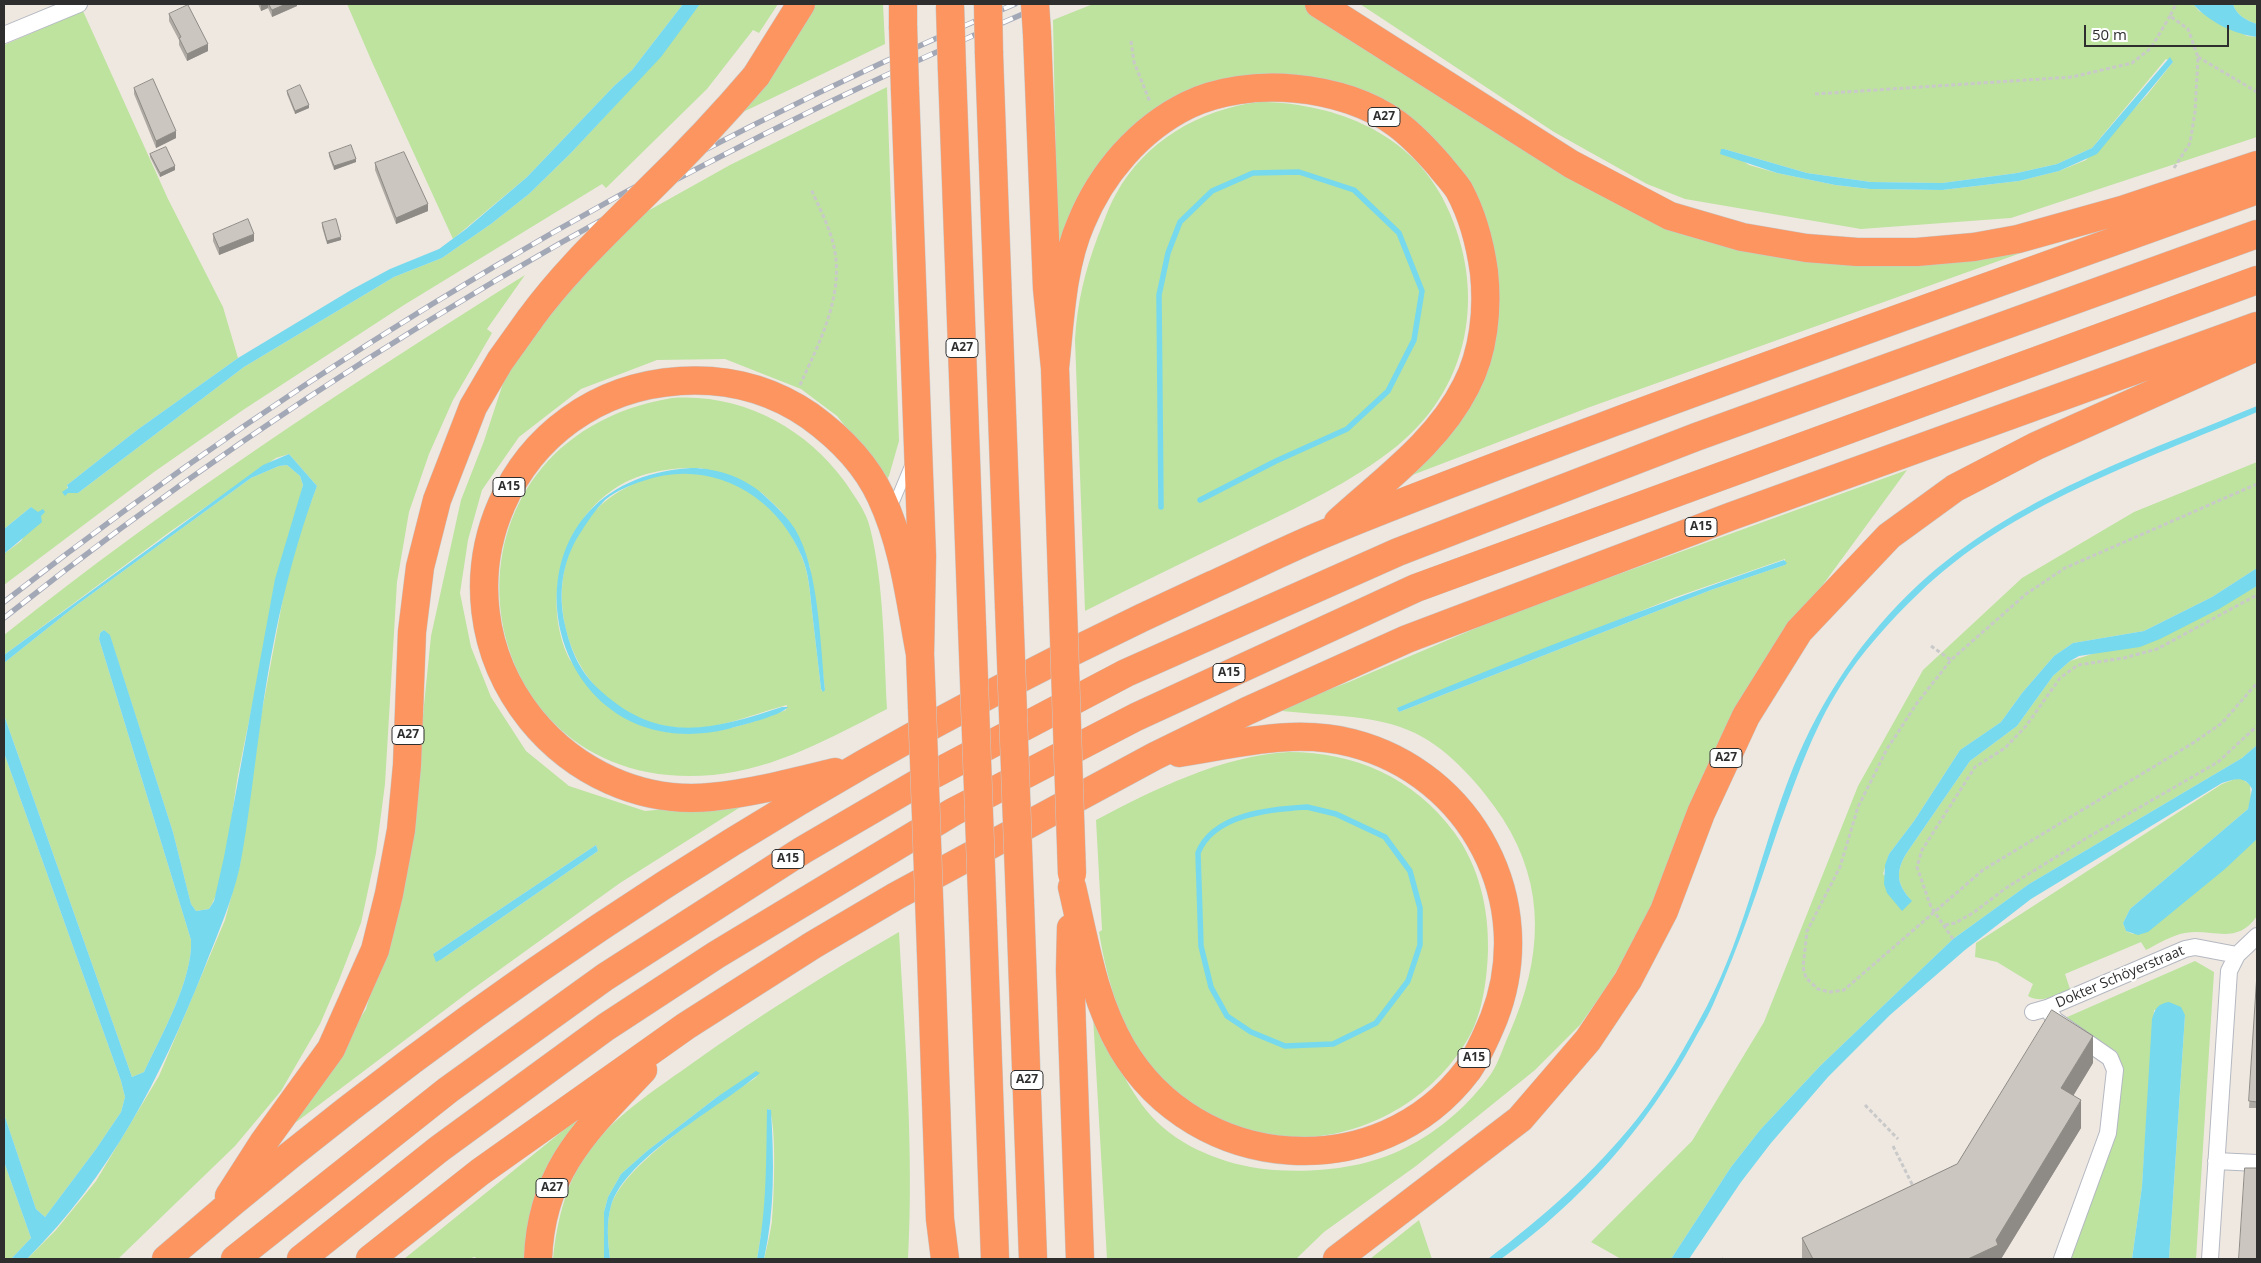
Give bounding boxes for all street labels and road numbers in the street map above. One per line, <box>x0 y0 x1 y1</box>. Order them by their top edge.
road number: A27 <box>1368 108 1400 126</box>
road number: A27 <box>946 338 978 358</box>
road number: A15 <box>493 478 525 497</box>
road number: A15 <box>1685 518 1717 536</box>
road number: A15 <box>1213 664 1245 682</box>
road number: A27 <box>392 726 424 744</box>
road number: A27 <box>1710 748 1742 768</box>
road number: A15 <box>772 850 804 869</box>
street label: Dokter Schöyerstraat <box>2053 942 2187 1012</box>
road number: A15 <box>1458 1048 1490 1068</box>
road number: A27 <box>1011 1070 1043 1090</box>
road number: A27 <box>536 1178 568 1198</box>

